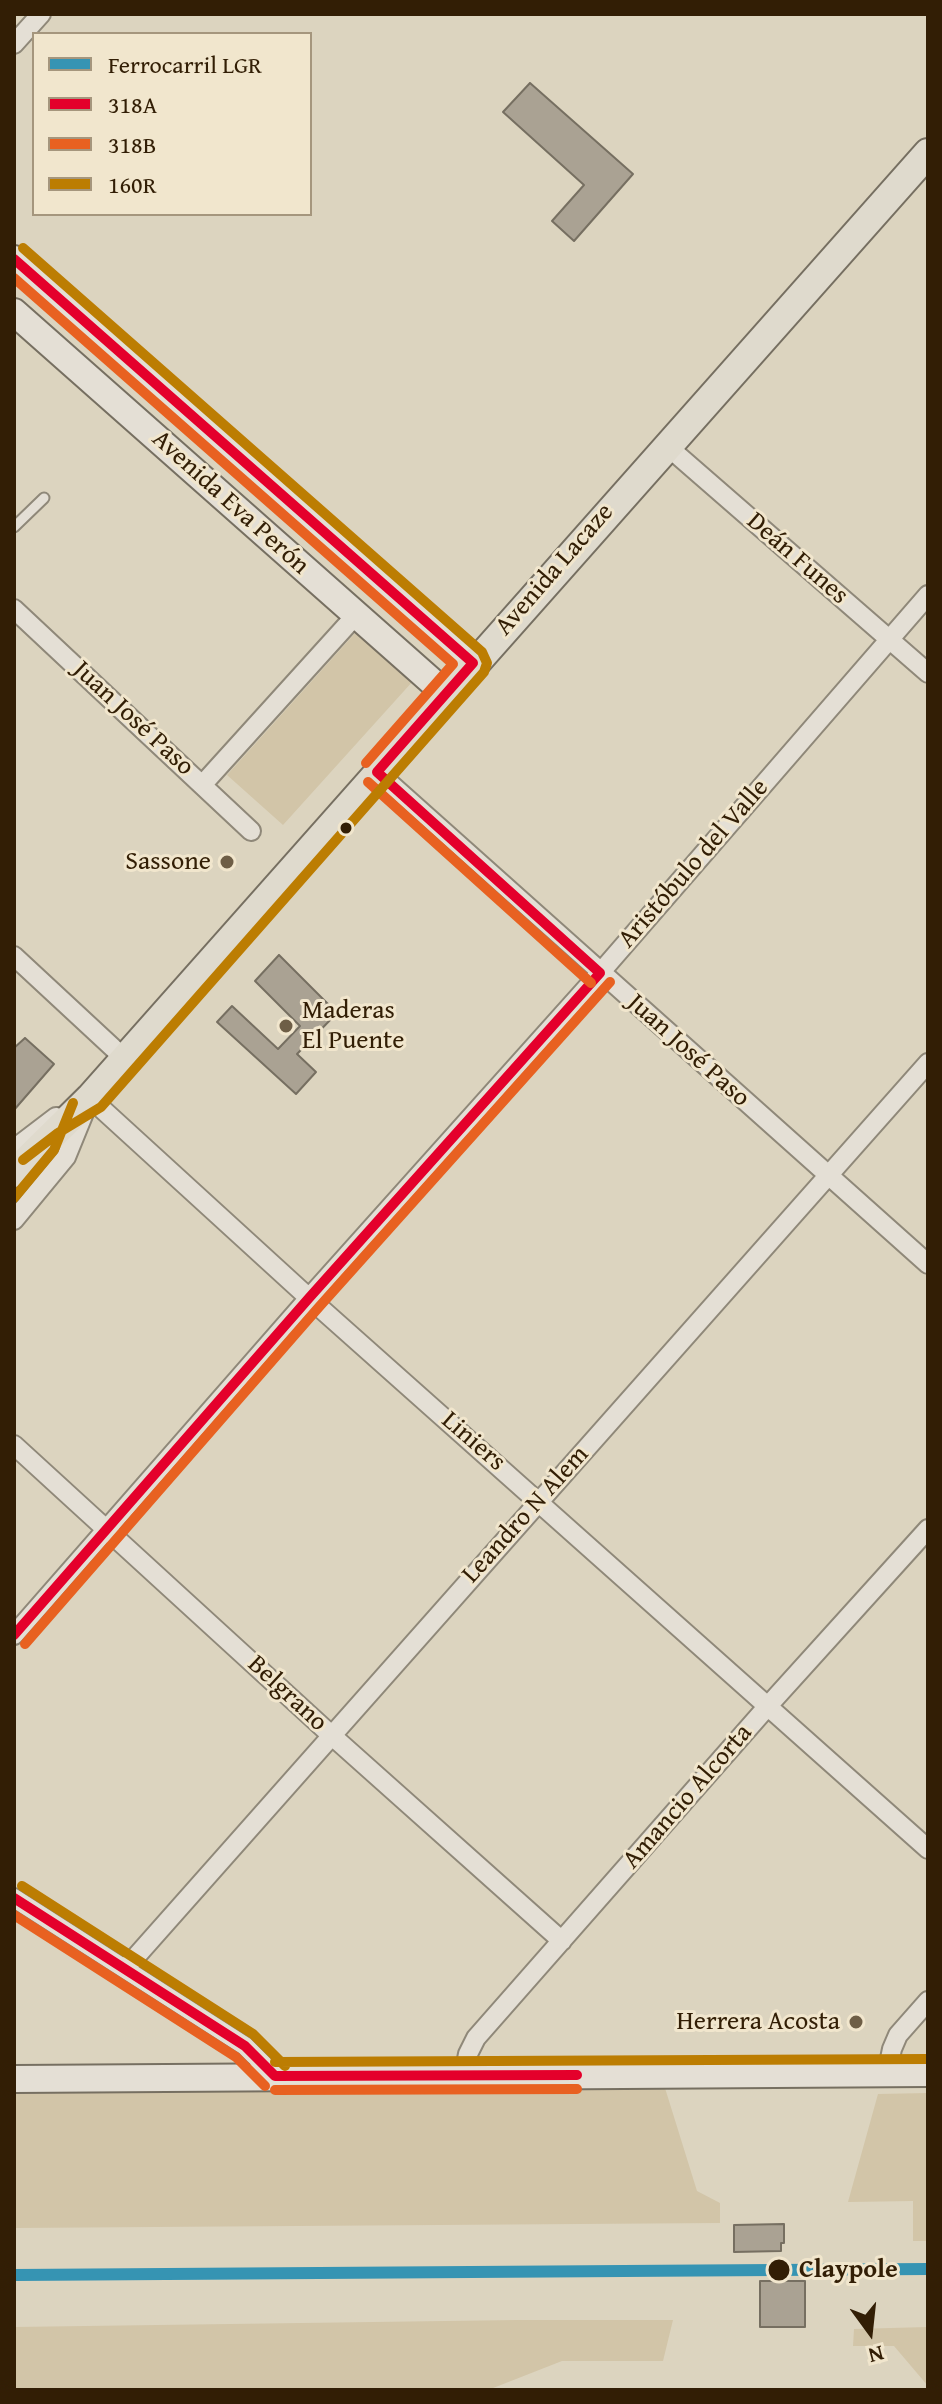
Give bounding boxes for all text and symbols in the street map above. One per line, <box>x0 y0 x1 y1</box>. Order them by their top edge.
legend <box>32 32 312 216</box>
text: Ferrocarril LGR <box>108 47 262 82</box>
text: 318A <box>108 87 157 122</box>
text: 318B <box>108 127 156 162</box>
text: 160R <box>108 167 156 202</box>
street label: Avenida Eva Perón <box>145 424 315 582</box>
street label: Avenida Lacaze <box>489 497 621 643</box>
street label: Deán Funes <box>740 506 854 612</box>
street label: Juan José Paso <box>66 655 200 783</box>
street label: Aristóbulo del Valle <box>612 773 776 955</box>
unlabelled marker <box>338 820 354 836</box>
place label: Sassone <box>125 846 211 878</box>
marker: Sassone <box>218 853 236 871</box>
street label: Juan José Paso <box>620 988 756 1114</box>
place label: Maderas El Puente <box>302 995 404 1056</box>
marker: Maderas El Puente <box>277 1017 295 1035</box>
street label: Liniers <box>434 1406 512 1478</box>
street label: Leandro N Alem <box>456 1440 596 1590</box>
street label: Belgrano <box>241 1649 333 1739</box>
street label: Amancio Alcorta <box>617 1718 759 1876</box>
place label: Herrera Acosta <box>676 2006 840 2038</box>
marker: Herrera Acosta <box>847 2013 865 2031</box>
place label: Claypole <box>799 2254 898 2286</box>
marker: Claypole <box>766 2257 792 2283</box>
north arrow <box>830 2292 910 2372</box>
text: N <box>865 2338 887 2373</box>

